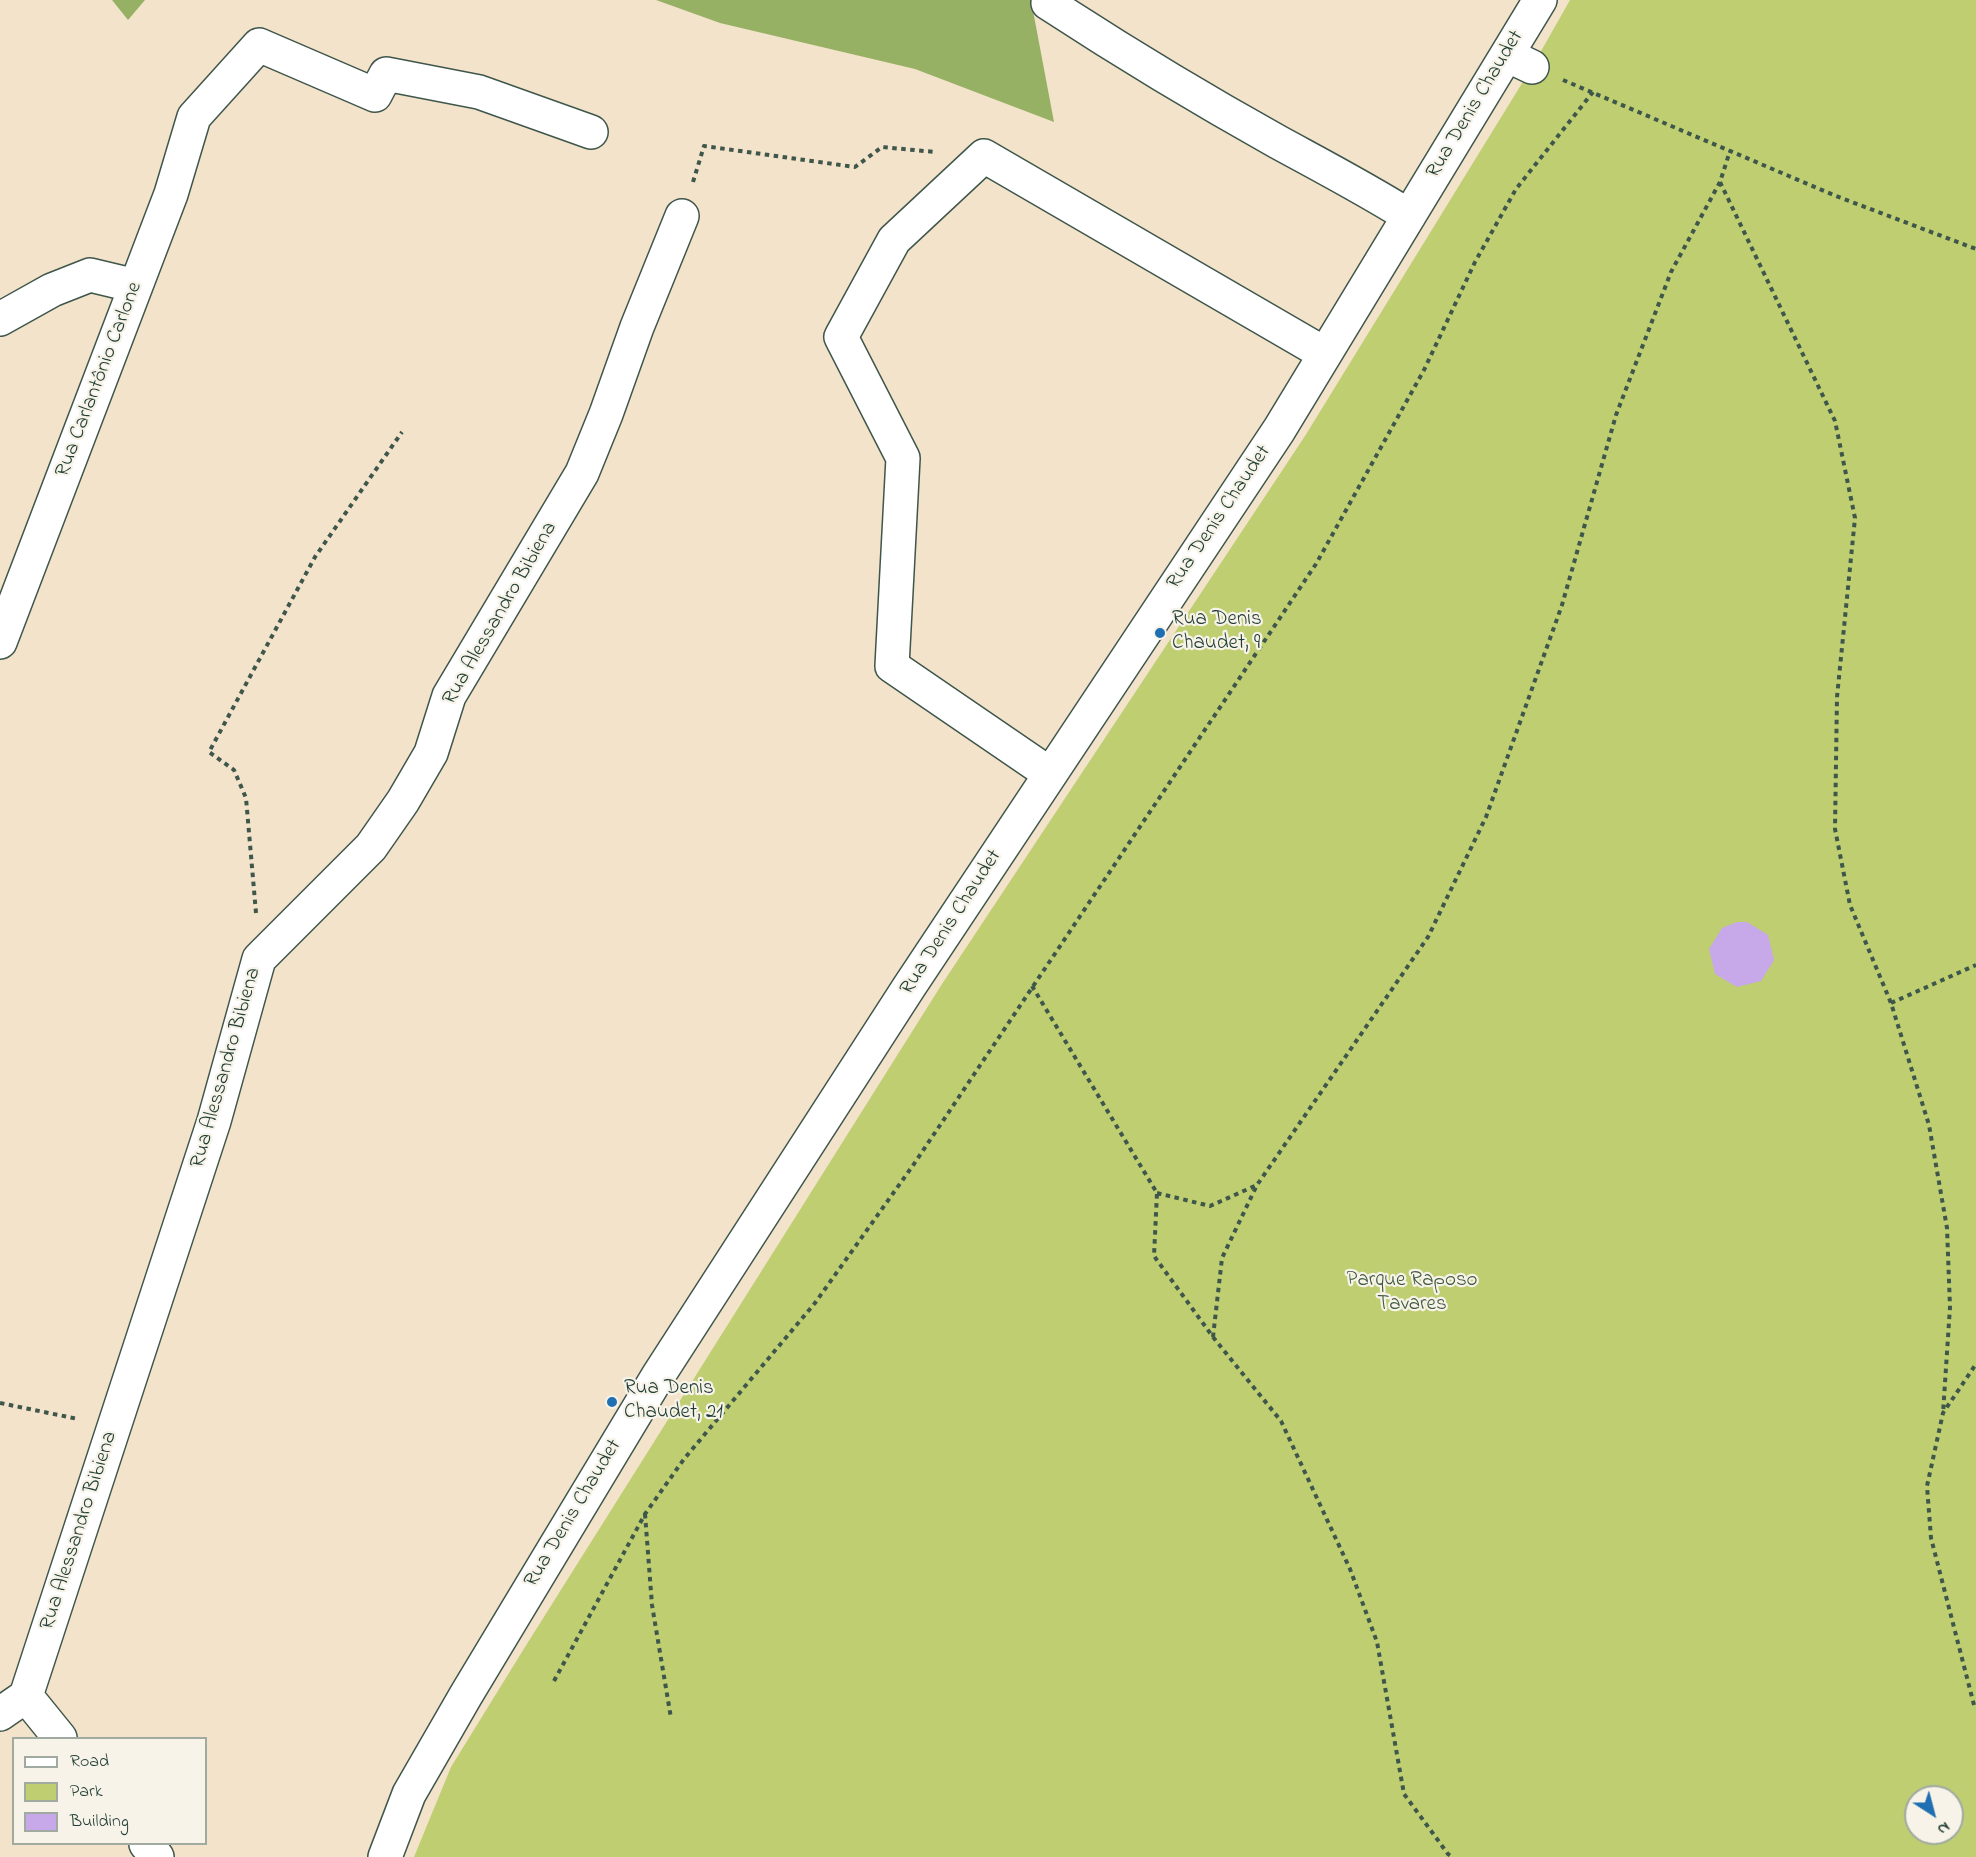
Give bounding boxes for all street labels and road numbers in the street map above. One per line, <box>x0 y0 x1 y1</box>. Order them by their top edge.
street label: Rua Denis Chaudet <box>1422 26 1530 184</box>
street label: Rua Carlantônio Carlone <box>51 279 149 481</box>
street label: Rua Denis Chaudet <box>1163 441 1277 595</box>
street label: Rua Alessandro Bibiena <box>438 518 564 710</box>
street label: Rua Denis Chaudet <box>896 846 1008 1000</box>
street label: Rua Alessandro Bibiena <box>186 965 268 1171</box>
street label: Rua Alessandro Bibiena <box>36 1428 124 1634</box>
street label: Rua Denis Chaudet <box>520 1435 628 1593</box>

